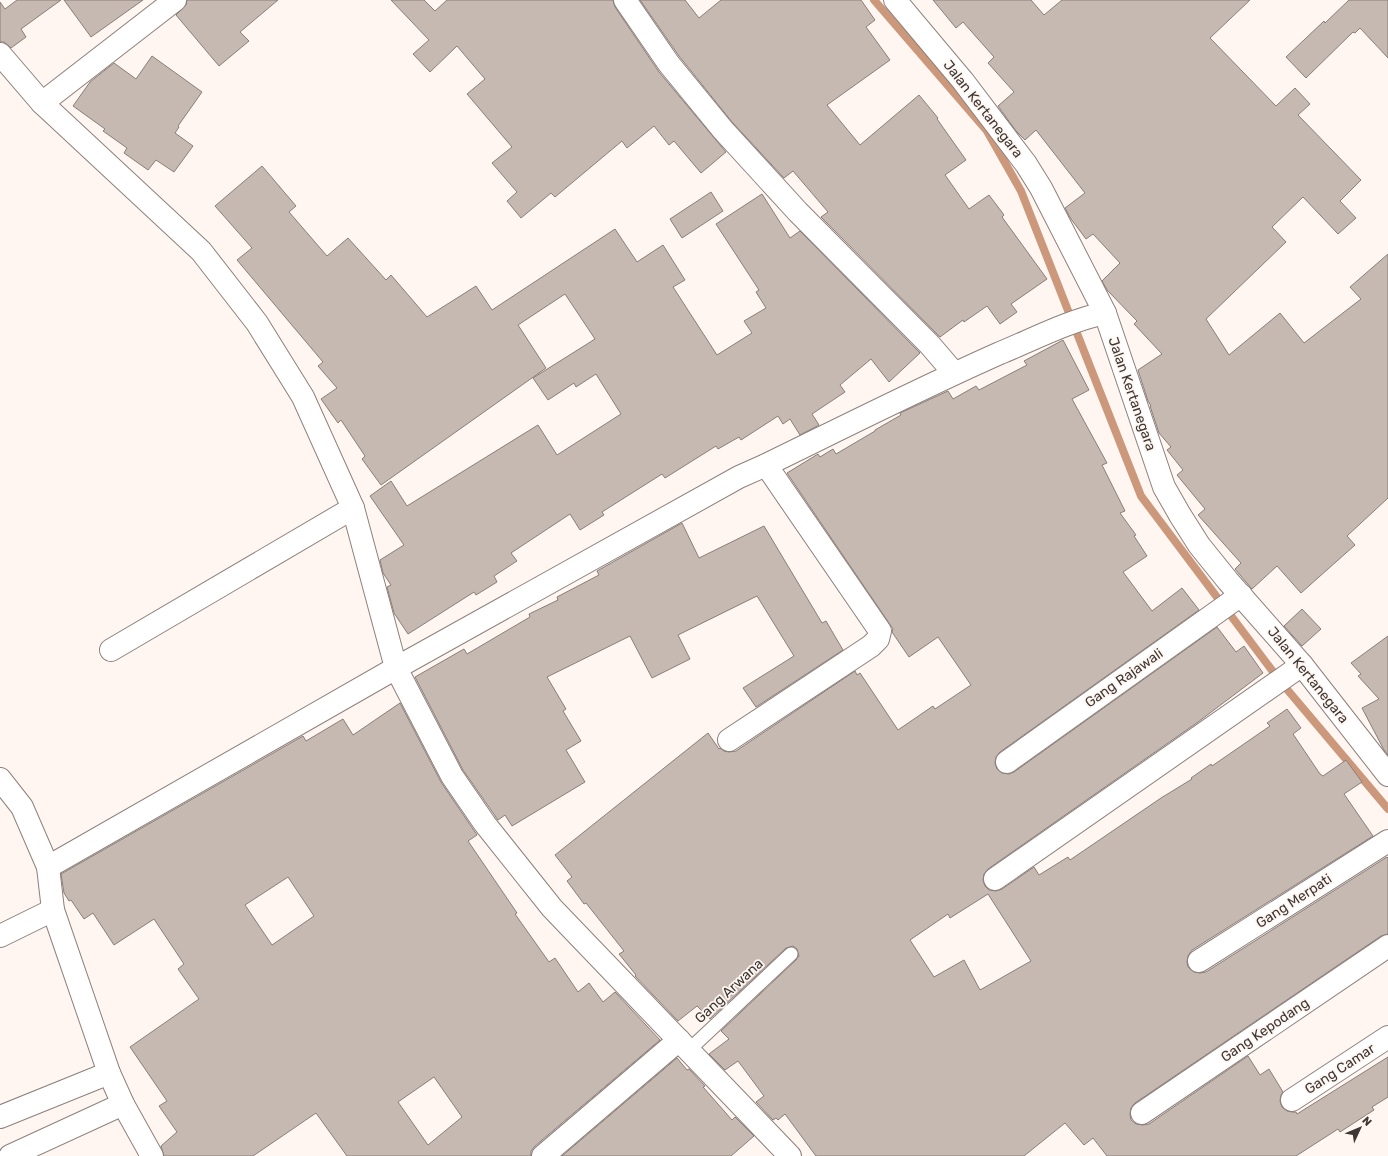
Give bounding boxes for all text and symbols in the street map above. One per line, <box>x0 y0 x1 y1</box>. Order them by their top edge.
street label: Jalan Kertanegara <box>940 57 1026 161</box>
street label: Jalan Kertanegara <box>1105 335 1159 453</box>
street label: Jalan Kertanegara <box>1264 623 1352 727</box>
street label: Gang Rajawali <box>1082 645 1166 711</box>
street label: Gang Merpati <box>1253 870 1335 932</box>
street label: Gang Arwana <box>691 955 767 1027</box>
street label: Gang Kepodang <box>1218 994 1312 1066</box>
street label: Gang Camar <box>1302 1040 1379 1098</box>
north arrow <box>1340 1108 1380 1148</box>
text: N <box>1359 1114 1374 1129</box>

